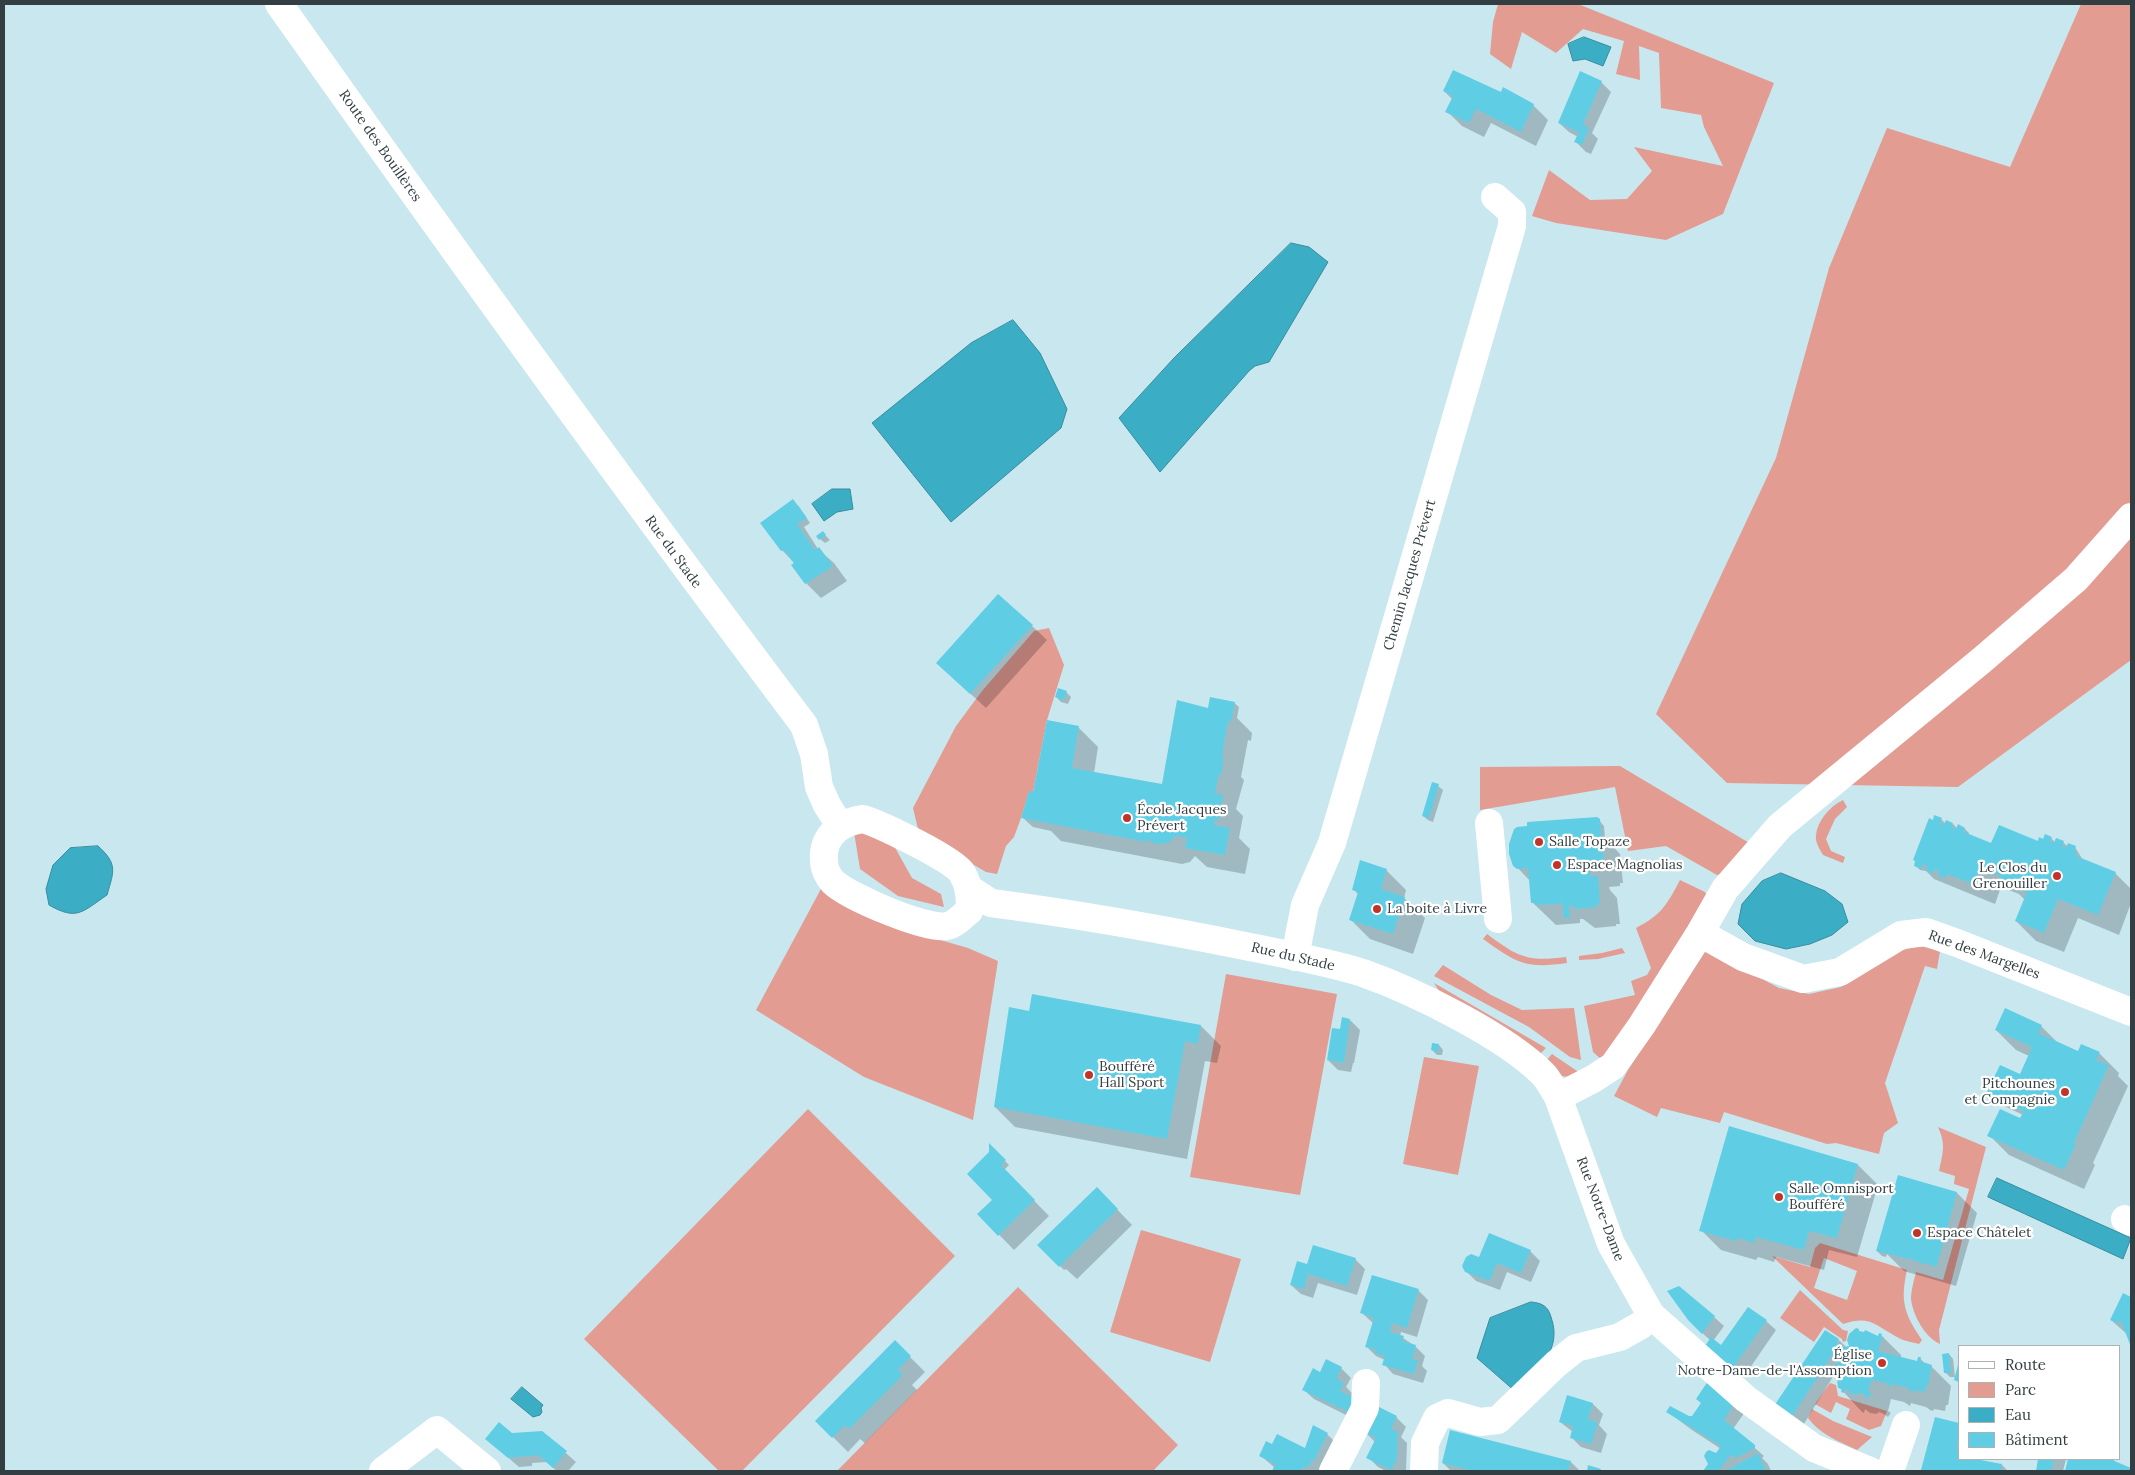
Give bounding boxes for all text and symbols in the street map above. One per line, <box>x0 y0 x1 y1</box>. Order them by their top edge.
street label: Route des Bouillères <box>335 87 425 205</box>
street label: Chemin Jacques Prévert <box>1380 498 1440 652</box>
street label: Rue du Stade <box>641 513 705 591</box>
place label: École Jacques Prévert <box>1137 802 1226 834</box>
marker: École Jacques Prévert <box>1121 812 1133 824</box>
place label: Salle Topaze <box>1549 834 1630 850</box>
marker: Salle Topaze <box>1533 836 1545 848</box>
place label: Espace Magnolias <box>1567 857 1682 873</box>
marker: Espace Magnolias <box>1551 859 1563 871</box>
place label: Le Clos du Grenouiller <box>1973 860 2047 892</box>
marker: Le Clos du Grenouiller <box>2051 870 2063 882</box>
place label: La boite à Livre <box>1387 901 1487 917</box>
marker: La boite à Livre <box>1371 903 1383 915</box>
street label: Rue des Margelles <box>1926 927 2042 983</box>
street label: Rue du Stade <box>1250 939 1336 975</box>
place label: Boufféré Hall Sport <box>1099 1059 1164 1092</box>
marker: Boufféré Hall Sport <box>1083 1069 1095 1081</box>
place label: Pitchounes et Compagnie <box>1965 1076 2055 1108</box>
marker: Pitchounes et Compagnie <box>2059 1086 2071 1098</box>
street label: Rue Notre-Dame <box>1572 1154 1628 1264</box>
place label: Salle Omnisport Boufféré <box>1789 1181 1894 1214</box>
marker: Salle Omnisport Boufféré <box>1773 1191 1785 1203</box>
place label: Espace Châtelet <box>1927 1225 2031 1241</box>
marker: Espace Châtelet <box>1911 1227 1923 1239</box>
legend <box>1958 1345 2120 1460</box>
place label: Église Notre-Dame-de-l'Assomption <box>1677 1347 1872 1380</box>
text: Route <box>2005 1355 2046 1374</box>
marker: Église Notre-Dame-de-l'Assomption <box>1876 1357 1888 1369</box>
text: Parc <box>2005 1380 2036 1399</box>
text: Eau <box>2005 1405 2031 1424</box>
text: Bâtiment <box>2005 1430 2068 1449</box>

